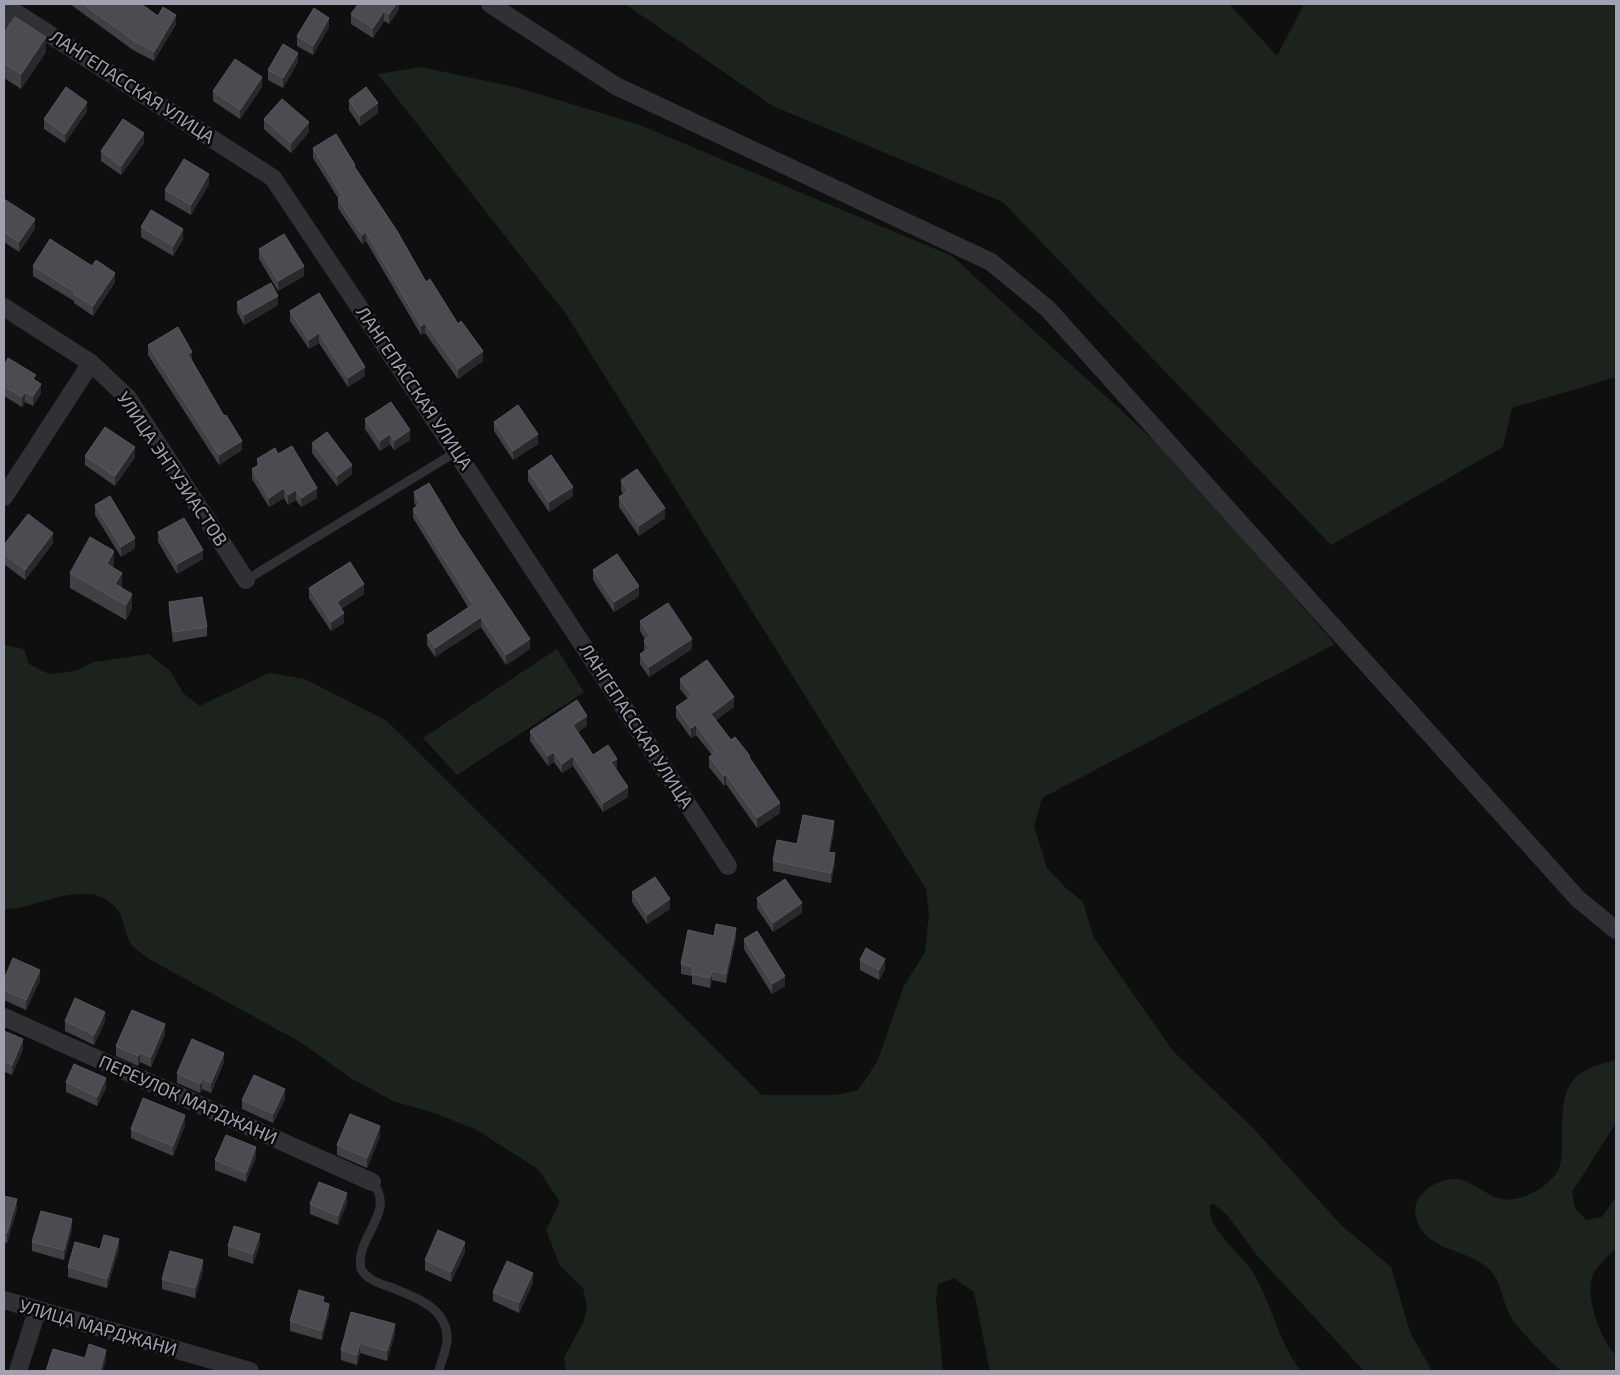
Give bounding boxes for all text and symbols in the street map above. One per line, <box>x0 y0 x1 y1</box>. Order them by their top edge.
street label: ЛАНГЕПАССКАЯ УЛИЦА <box>46 25 220 148</box>
street label: ЛАНГЕПАССКАЯ УЛИЦА <box>352 302 478 474</box>
street label: УЛИЦА ЭНТУЗИАСТОВ <box>113 387 233 550</box>
street label: ЛАНГЕПАССКАЯ УЛИЦА <box>575 639 699 813</box>
street label: ПЕРЕУЛОК МАРДЖАНИ <box>96 1050 281 1148</box>
street label: УЛИЦА МАРДЖАНИ <box>17 1294 180 1360</box>

